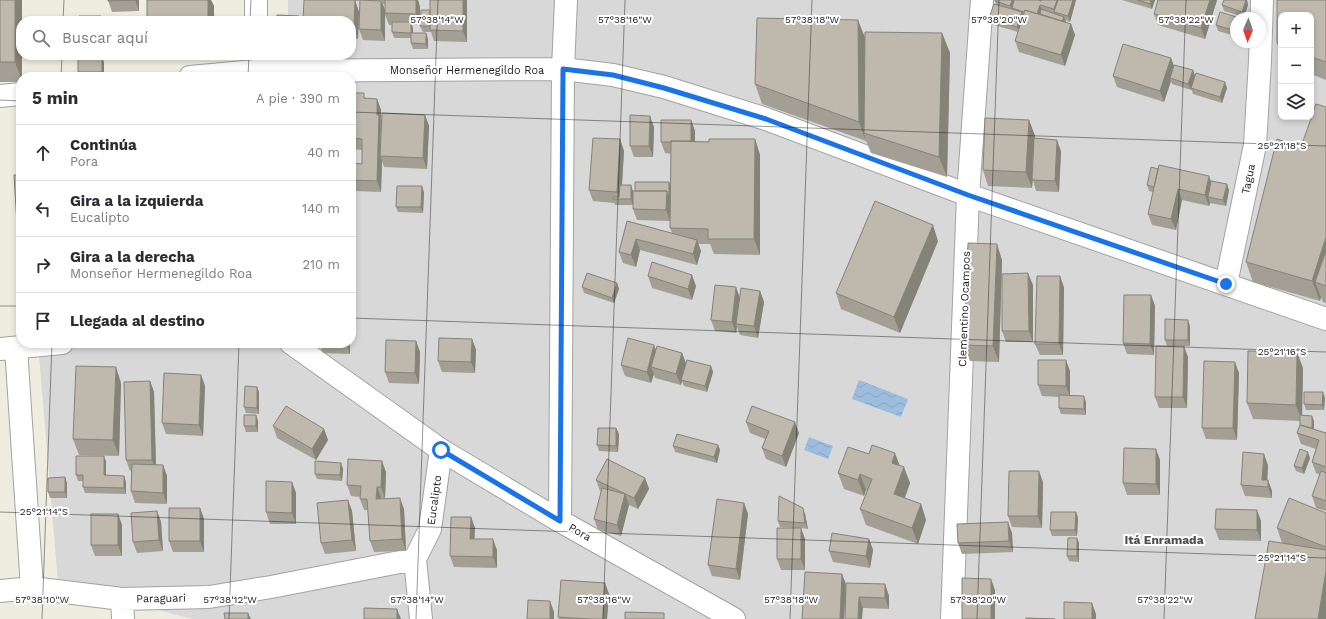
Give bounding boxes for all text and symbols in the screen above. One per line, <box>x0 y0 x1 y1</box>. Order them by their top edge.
north arrow <box>1230 12 1266 48</box>
map controls <box>1278 12 1314 120</box>
button: + <box>1278 12 1314 48</box>
text: 57°38'14"W <box>410 14 464 25</box>
text: 57°38'16"W <box>598 14 652 25</box>
text: 57°38'18"W <box>785 14 839 25</box>
text: 57°38'20"W <box>971 14 1027 25</box>
text: 57°38'22"W <box>1158 14 1214 25</box>
search box <box>16 16 356 60</box>
icon: search <box>30 27 52 49</box>
text: Buscar aquí <box>62 29 148 47</box>
button: − <box>1278 48 1314 84</box>
street label: Monseñor Hermenegildo Roa <box>390 64 544 77</box>
button: layers <box>1278 84 1314 120</box>
text: 5 min <box>32 88 78 108</box>
text: A pie · 390 m <box>256 91 340 106</box>
text: Continúa <box>70 136 137 154</box>
text: 25°21'18"S <box>1258 140 1306 151</box>
icon: ahead <box>32 142 54 164</box>
text: 40 m <box>307 145 340 160</box>
text: Pora <box>70 154 98 169</box>
street label: Tagua <box>1239 163 1258 195</box>
text: Gira a la izquierda <box>70 192 203 210</box>
icon: left <box>32 198 54 220</box>
text: 140 m <box>302 201 340 216</box>
text: Eucalipto <box>70 210 129 225</box>
text: Gira a la derecha <box>70 248 195 266</box>
street label: Clementino Ocampos <box>956 251 973 367</box>
icon: right <box>32 254 54 276</box>
text: 210 m <box>302 257 340 272</box>
text: Monseñor Hermenegildo Roa <box>70 266 252 281</box>
route end <box>1217 275 1235 293</box>
icon: arrive <box>32 310 54 332</box>
text: Llegada al destino <box>70 312 205 330</box>
text: 25°21'16"S <box>1258 346 1306 357</box>
route start <box>432 441 450 459</box>
street label: Eucalipto <box>425 474 444 526</box>
text: 25°21'14"S <box>20 506 68 517</box>
street label: Pora <box>566 521 593 544</box>
district label: Itá Enramada <box>1124 533 1204 547</box>
text: 25°21'14"S <box>1258 552 1306 563</box>
street label: Paraguari <box>136 592 186 605</box>
text: 57°38'10"W <box>15 594 69 605</box>
text: 57°38'12"W <box>203 594 257 605</box>
text: 57°38'14"W <box>390 594 444 605</box>
text: 57°38'16"W <box>577 594 631 605</box>
text: 57°38'18"W <box>764 594 818 605</box>
text: 57°38'20"W <box>950 594 1006 605</box>
text: 57°38'22"W <box>1137 594 1193 605</box>

